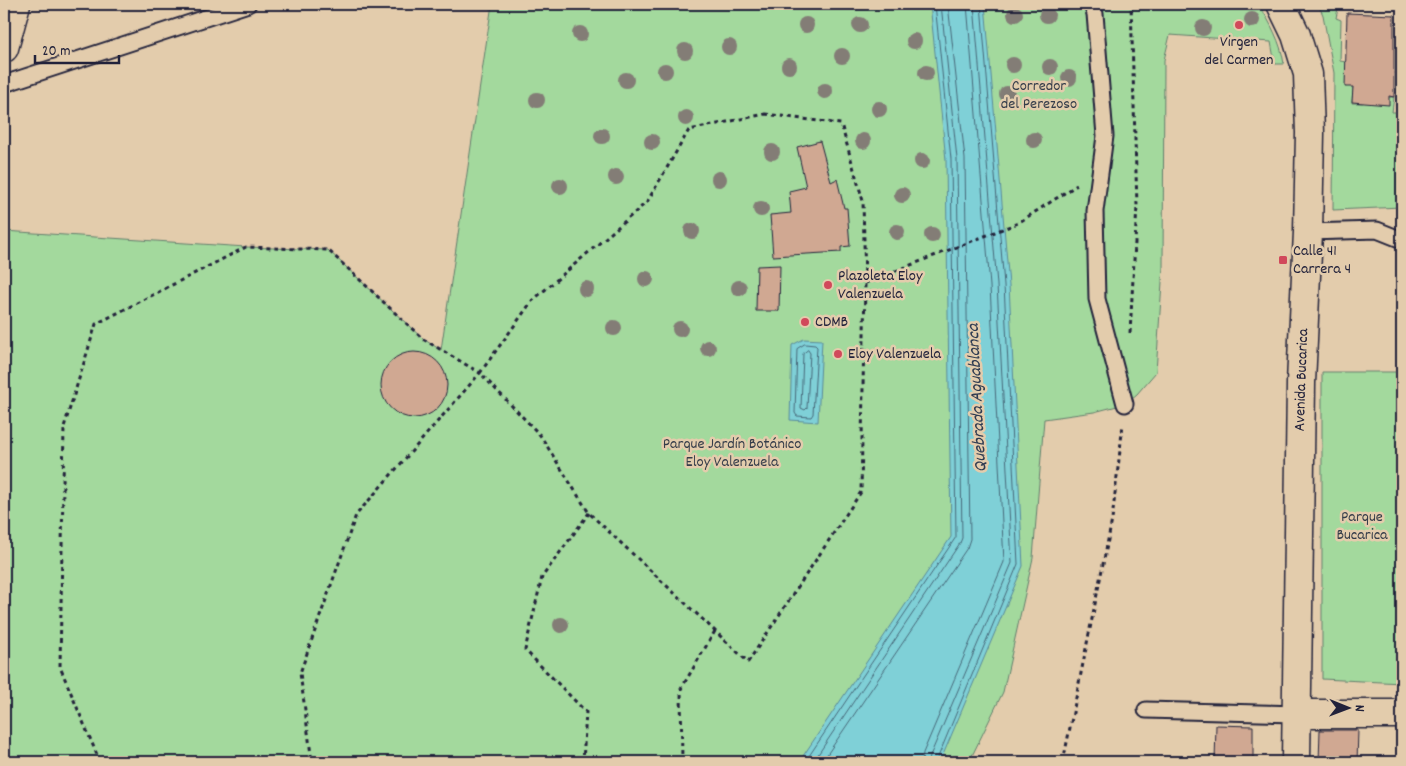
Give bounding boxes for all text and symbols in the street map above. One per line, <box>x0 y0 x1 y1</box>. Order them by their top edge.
marker: Virgen del Carmen <box>1233 19 1245 31</box>
place label: Virgen del Carmen <box>1205 31 1273 72</box>
scale bar <box>35 32 119 64</box>
text: 20 m <box>42 41 70 63</box>
park label: Corredor del Perezoso <box>1001 75 1077 116</box>
place label: Calle 41 Carrera 4 <box>1293 240 1351 281</box>
marker: Calle 41 Carrera 4 <box>1277 254 1289 266</box>
place label: Plazoleta Eloy Valenzuela <box>838 265 923 306</box>
marker: Plazoleta Eloy Valenzuela <box>822 279 834 291</box>
place label: CDMB <box>815 311 848 334</box>
marker: CDMB <box>799 316 811 328</box>
water label: Quebrada Aguablanca <box>962 322 994 473</box>
street label: Avenida Bucarica <box>1289 328 1315 432</box>
place label: Eloy Valenzuela <box>848 343 942 366</box>
marker: Eloy Valenzuela <box>832 348 844 360</box>
park label: Parque Jardín Botánico Eloy Valenzuela <box>663 433 801 474</box>
park label: Parque Bucarica <box>1336 506 1388 547</box>
north arrow <box>1324 684 1374 734</box>
text: N <box>1349 705 1369 712</box>

